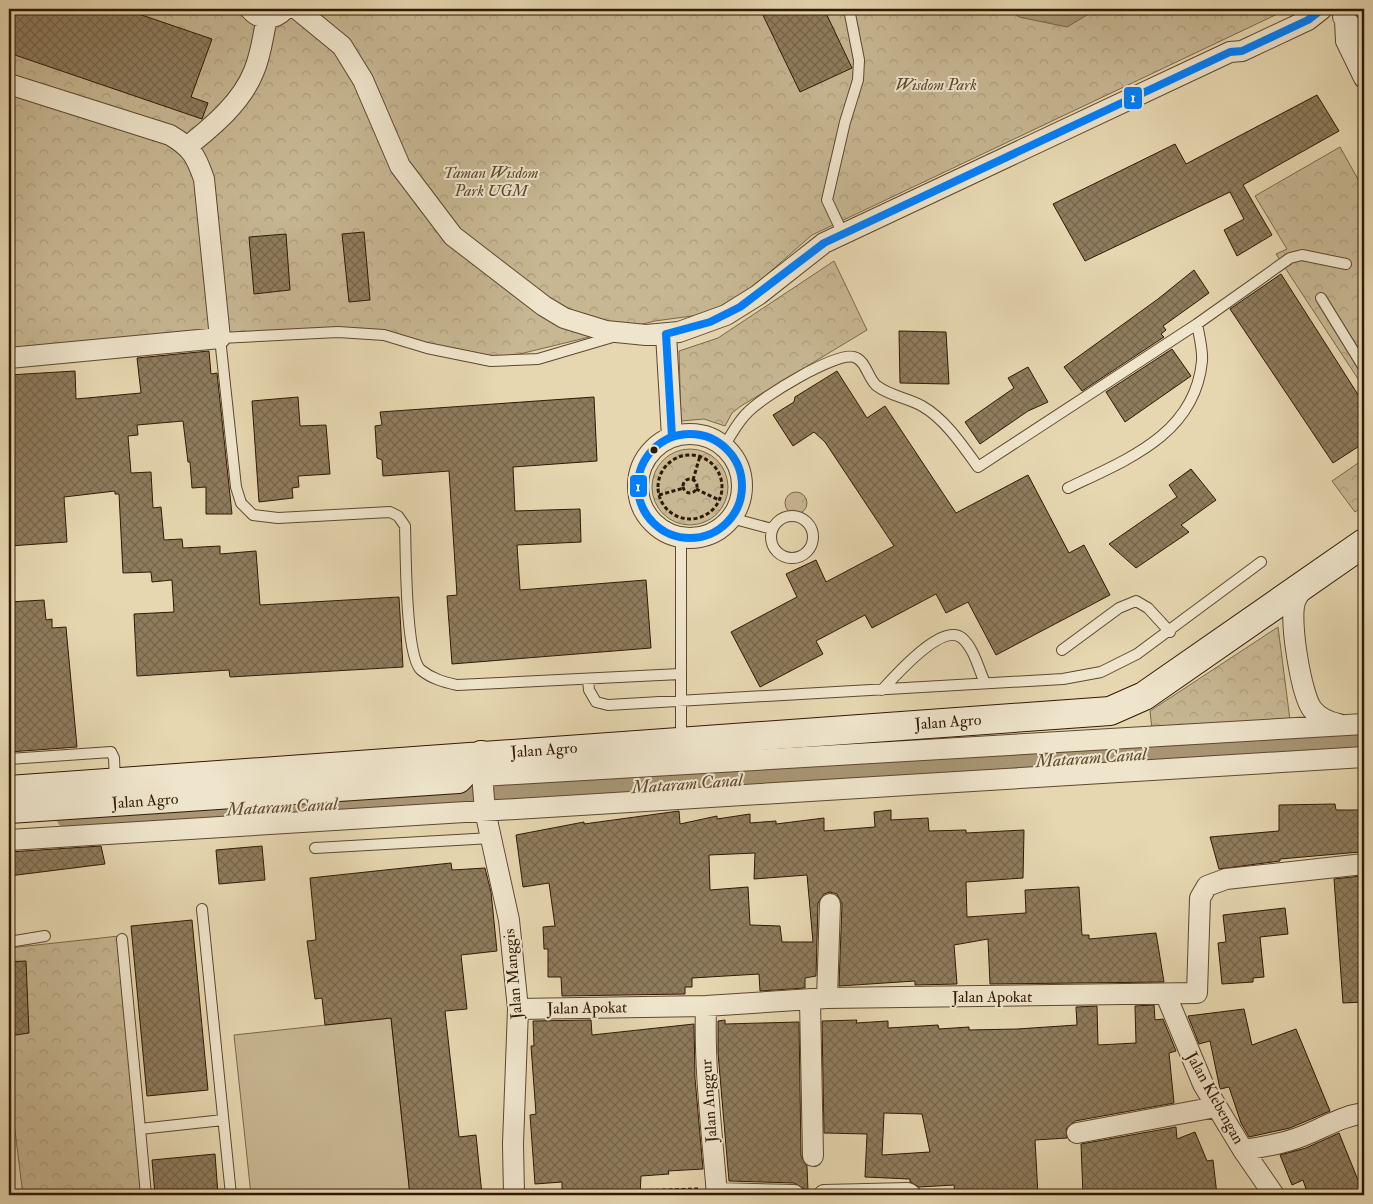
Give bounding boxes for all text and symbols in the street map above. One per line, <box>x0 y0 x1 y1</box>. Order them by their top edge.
park label: Wisdom Park <box>895 75 977 95</box>
line badge: 1 <box>1123 86 1143 110</box>
text: 1 <box>1131 89 1136 106</box>
park label: Taman Wisdom Park UGM <box>444 163 539 201</box>
unlabelled marker <box>649 445 659 455</box>
line badge: 1 <box>629 474 648 498</box>
text: 1 <box>636 478 641 495</box>
street label: Jalan Agro <box>913 710 982 735</box>
street label: Jalan Agro <box>509 738 578 763</box>
water label: Mataram Canal <box>1034 743 1149 773</box>
water label: Mataram Canal <box>630 769 745 799</box>
street label: Jalan Agro <box>110 789 179 814</box>
water label: Mataram Canal <box>225 793 340 821</box>
street label: Jalan Manggis <box>499 928 528 1021</box>
street label: Jalan Apokat <box>951 987 1032 1008</box>
street label: Jalan Apokat <box>546 997 627 1020</box>
street label: Jalan Klebengan <box>1180 1047 1249 1148</box>
street label: Jalan Anggur <box>696 1059 723 1144</box>

